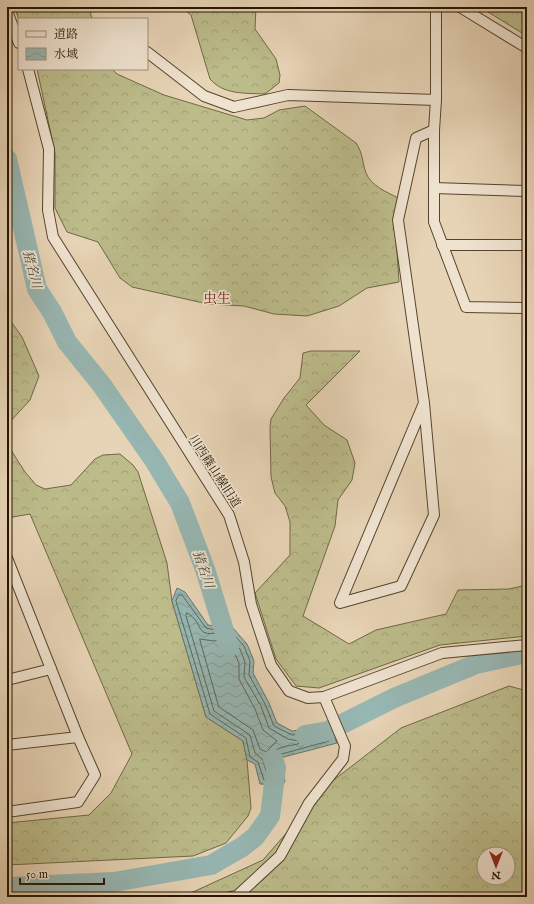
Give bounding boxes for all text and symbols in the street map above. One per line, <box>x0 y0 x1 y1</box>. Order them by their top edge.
legend <box>18 18 148 70</box>
text: 道路 <box>54 27 78 42</box>
text: 水域 <box>54 47 78 62</box>
water label: 猪名川 <box>18 248 45 292</box>
district label: 虫生 <box>203 290 231 308</box>
street label: 川西篠山線旧道 <box>185 432 244 511</box>
water label: 猪名川 <box>188 548 218 593</box>
north arrow <box>476 846 516 886</box>
scale bar <box>20 860 104 886</box>
text: 50 m <box>26 867 48 882</box>
text: N <box>491 868 502 882</box>

